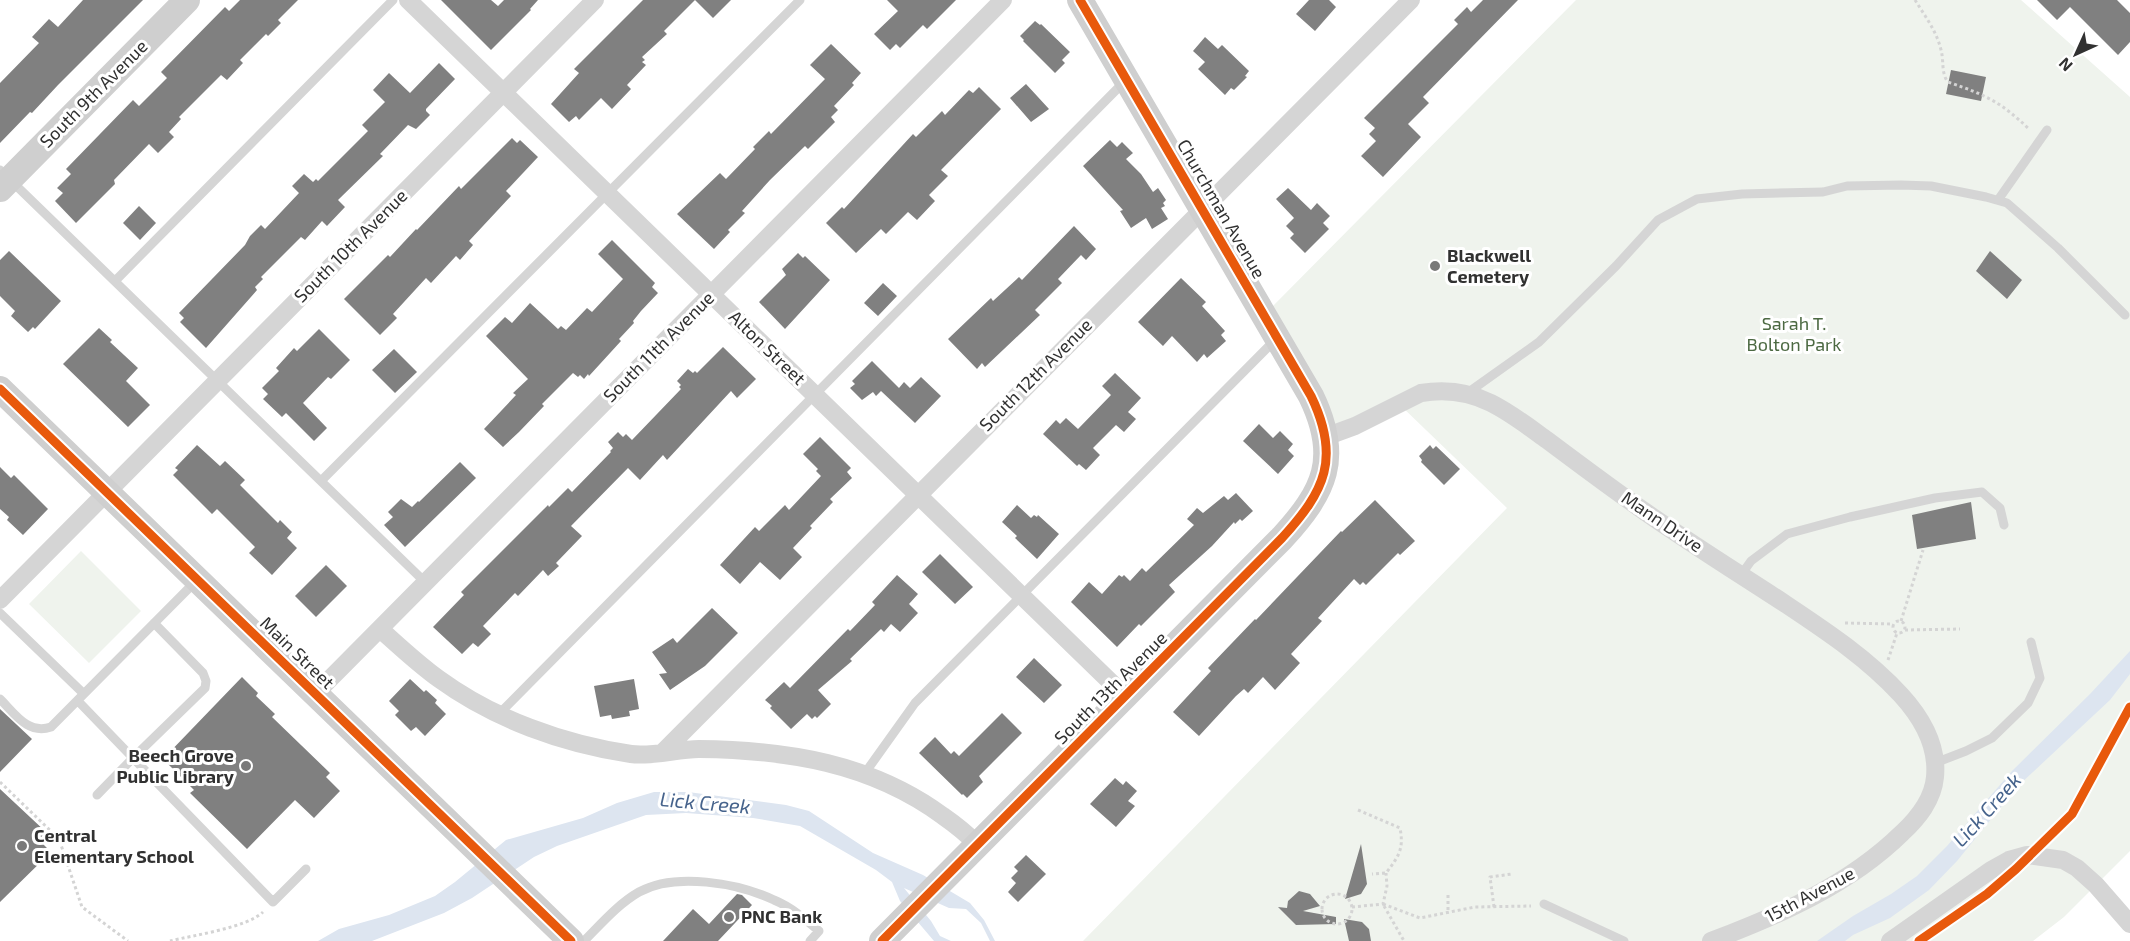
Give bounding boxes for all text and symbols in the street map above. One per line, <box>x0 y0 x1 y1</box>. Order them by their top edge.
north arrow <box>2046 24 2106 84</box>
street label: South 9th Avenue <box>35 35 152 152</box>
text: N <box>2054 54 2076 76</box>
street label: Churchman Avenue <box>1173 135 1271 282</box>
street label: South 10th Avenue <box>289 184 412 307</box>
place label: Blackwell Cemetery <box>1447 244 1531 287</box>
marker: Blackwell Cemetery <box>1428 259 1442 273</box>
street label: South 11th Avenue <box>598 286 718 406</box>
street label: Alton Street <box>725 305 811 389</box>
park label: Sarah T. Bolton Park <box>1747 312 1841 355</box>
street label: South 12th Avenue <box>974 313 1096 435</box>
street label: Mann Drive <box>1618 486 1707 556</box>
street label: Main Street <box>256 611 339 693</box>
street label: South 13th Avenue <box>1049 626 1171 748</box>
place label: Beech Grove Public Library <box>117 744 235 787</box>
marker: Beech Grove Public Library <box>239 759 253 773</box>
water label: Lick Creek <box>1947 768 2026 851</box>
water label: Lick Creek <box>659 786 751 818</box>
place label: Central Elementary School <box>34 824 194 867</box>
marker: Central Elementary School <box>15 839 29 853</box>
street label: 15th Avenue <box>1761 861 1858 927</box>
place label: PNC Bank <box>741 905 822 927</box>
marker: PNC Bank <box>722 910 736 924</box>

